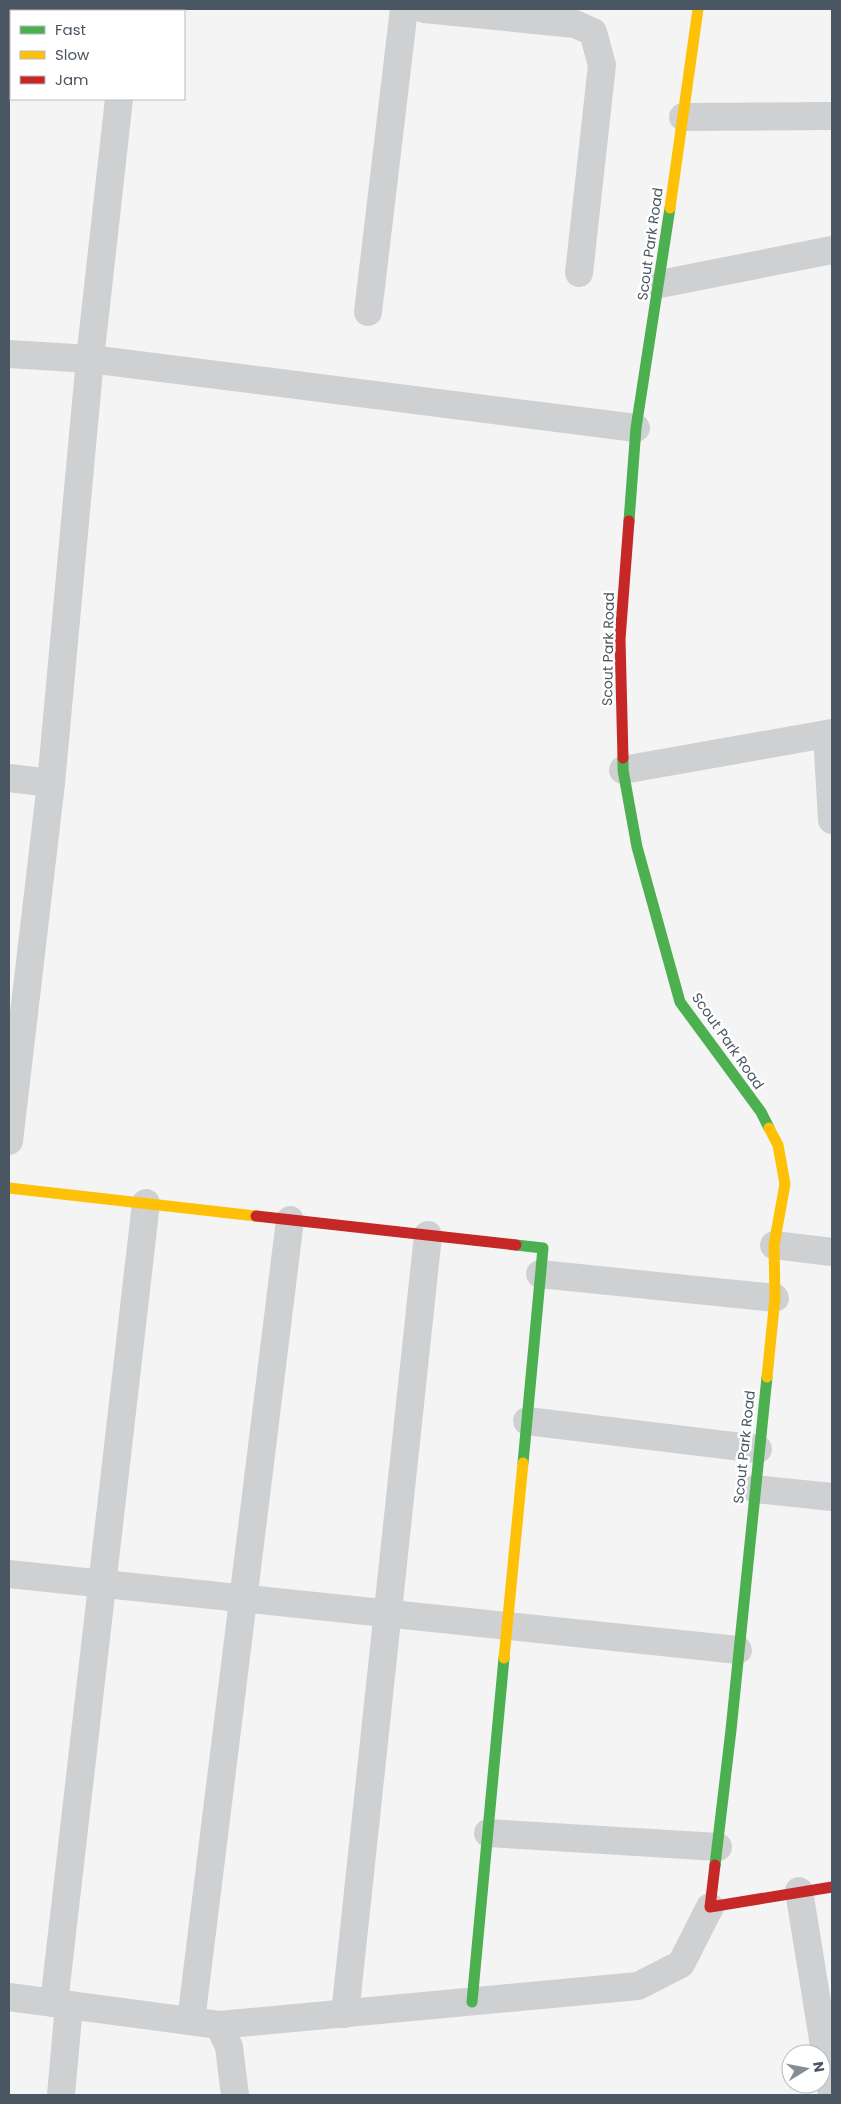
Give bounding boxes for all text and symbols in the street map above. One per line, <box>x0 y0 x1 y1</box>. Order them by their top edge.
legend <box>10 10 185 100</box>
text: Fast <box>55 19 86 40</box>
text: Slow <box>55 44 90 65</box>
text: Jam <box>55 69 89 90</box>
street label: Scout Park Road <box>632 186 668 302</box>
street label: Scout Park Road <box>597 592 619 706</box>
street label: Scout Park Road <box>687 989 769 1093</box>
street label: Scout Park Road <box>728 1389 760 1505</box>
north arrow <box>781 2044 831 2094</box>
text: N <box>808 2060 830 2074</box>

